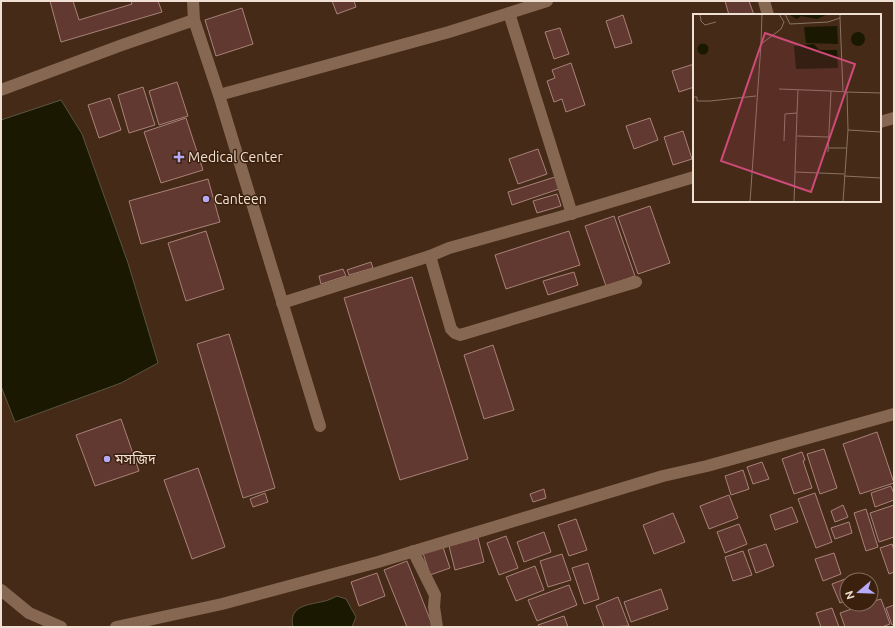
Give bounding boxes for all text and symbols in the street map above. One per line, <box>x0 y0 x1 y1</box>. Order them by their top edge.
inset map <box>693 14 881 202</box>
place label: Medical Center <box>188 149 284 165</box>
marker: Medical Center <box>173 151 185 163</box>
place label: Canteen <box>214 191 267 207</box>
marker: Canteen <box>201 194 211 204</box>
place label: মসজিদ <box>114 451 156 467</box>
marker: মসজিদ <box>102 454 112 464</box>
north arrow <box>839 572 879 612</box>
text: N <box>843 589 857 601</box>

